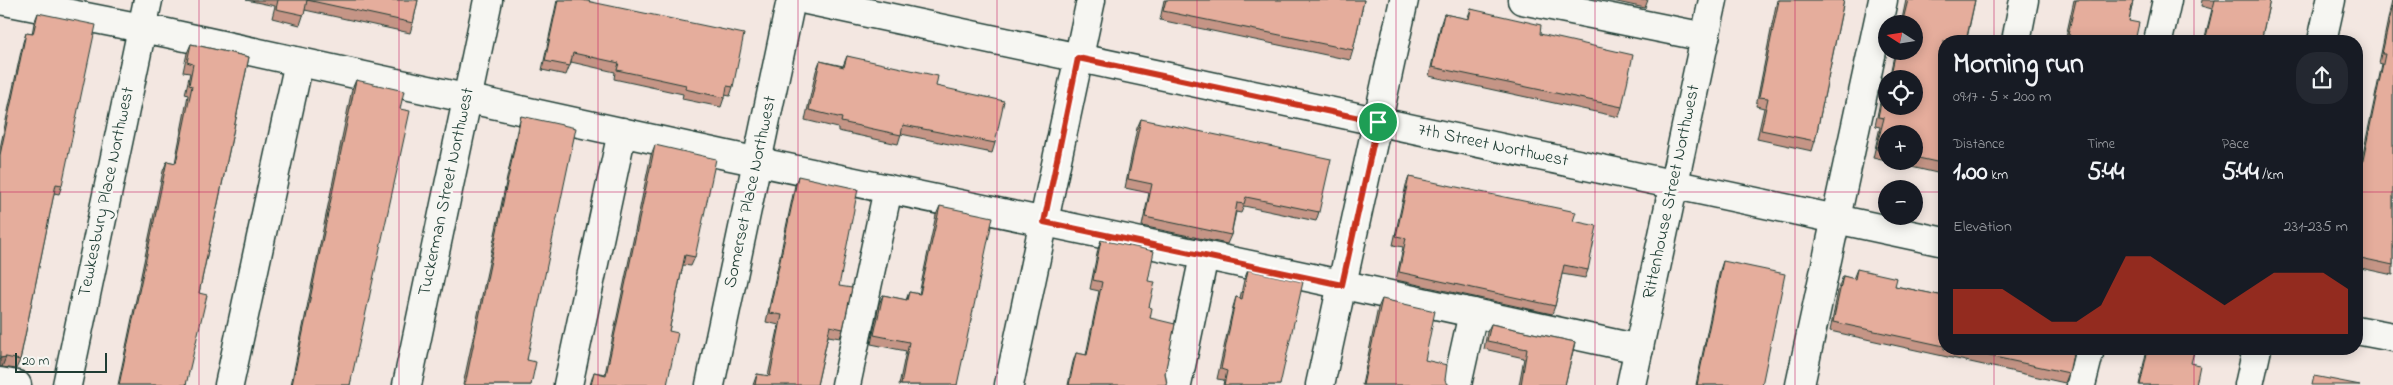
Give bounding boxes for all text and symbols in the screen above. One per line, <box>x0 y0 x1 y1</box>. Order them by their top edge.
north arrow <box>1878 15 1922 60</box>
map controls <box>1878 15 1923 225</box>
text: Morning run <box>1953 45 2084 86</box>
button: share <box>2296 52 2348 104</box>
button: locate <box>1878 70 1923 115</box>
street label: Rittenhouse Street Northwest <box>1637 82 1707 302</box>
street label: Tewkesbury Place Northwest <box>72 85 142 299</box>
street label: Tuckerman Street Northwest <box>412 85 482 299</box>
text: 09:17 · 5 × 200 m <box>1953 85 2051 109</box>
street label: Somerset Place Northwest <box>718 94 784 290</box>
pin <box>1357 101 1399 143</box>
icon: arrive <box>1364 108 1392 136</box>
street label: 7th Street Northwest <box>1415 117 1571 175</box>
button: + <box>1878 125 1923 170</box>
text: Distance <box>1953 134 2005 155</box>
text: Time <box>2087 134 2115 155</box>
text: Pace <box>2222 134 2249 155</box>
text: 1.00 <box>1953 155 1988 191</box>
text: 5:44 <box>2087 155 2124 191</box>
text: 5:44 <box>2222 155 2259 191</box>
text: km <box>1988 165 2008 186</box>
text: /km <box>2259 165 2284 186</box>
button: − <box>1878 180 1923 225</box>
text: Elevation <box>1953 215 2012 239</box>
text: 231–235 m <box>2284 215 2348 239</box>
scale bar <box>15 350 108 373</box>
text: 20 m <box>22 351 49 372</box>

